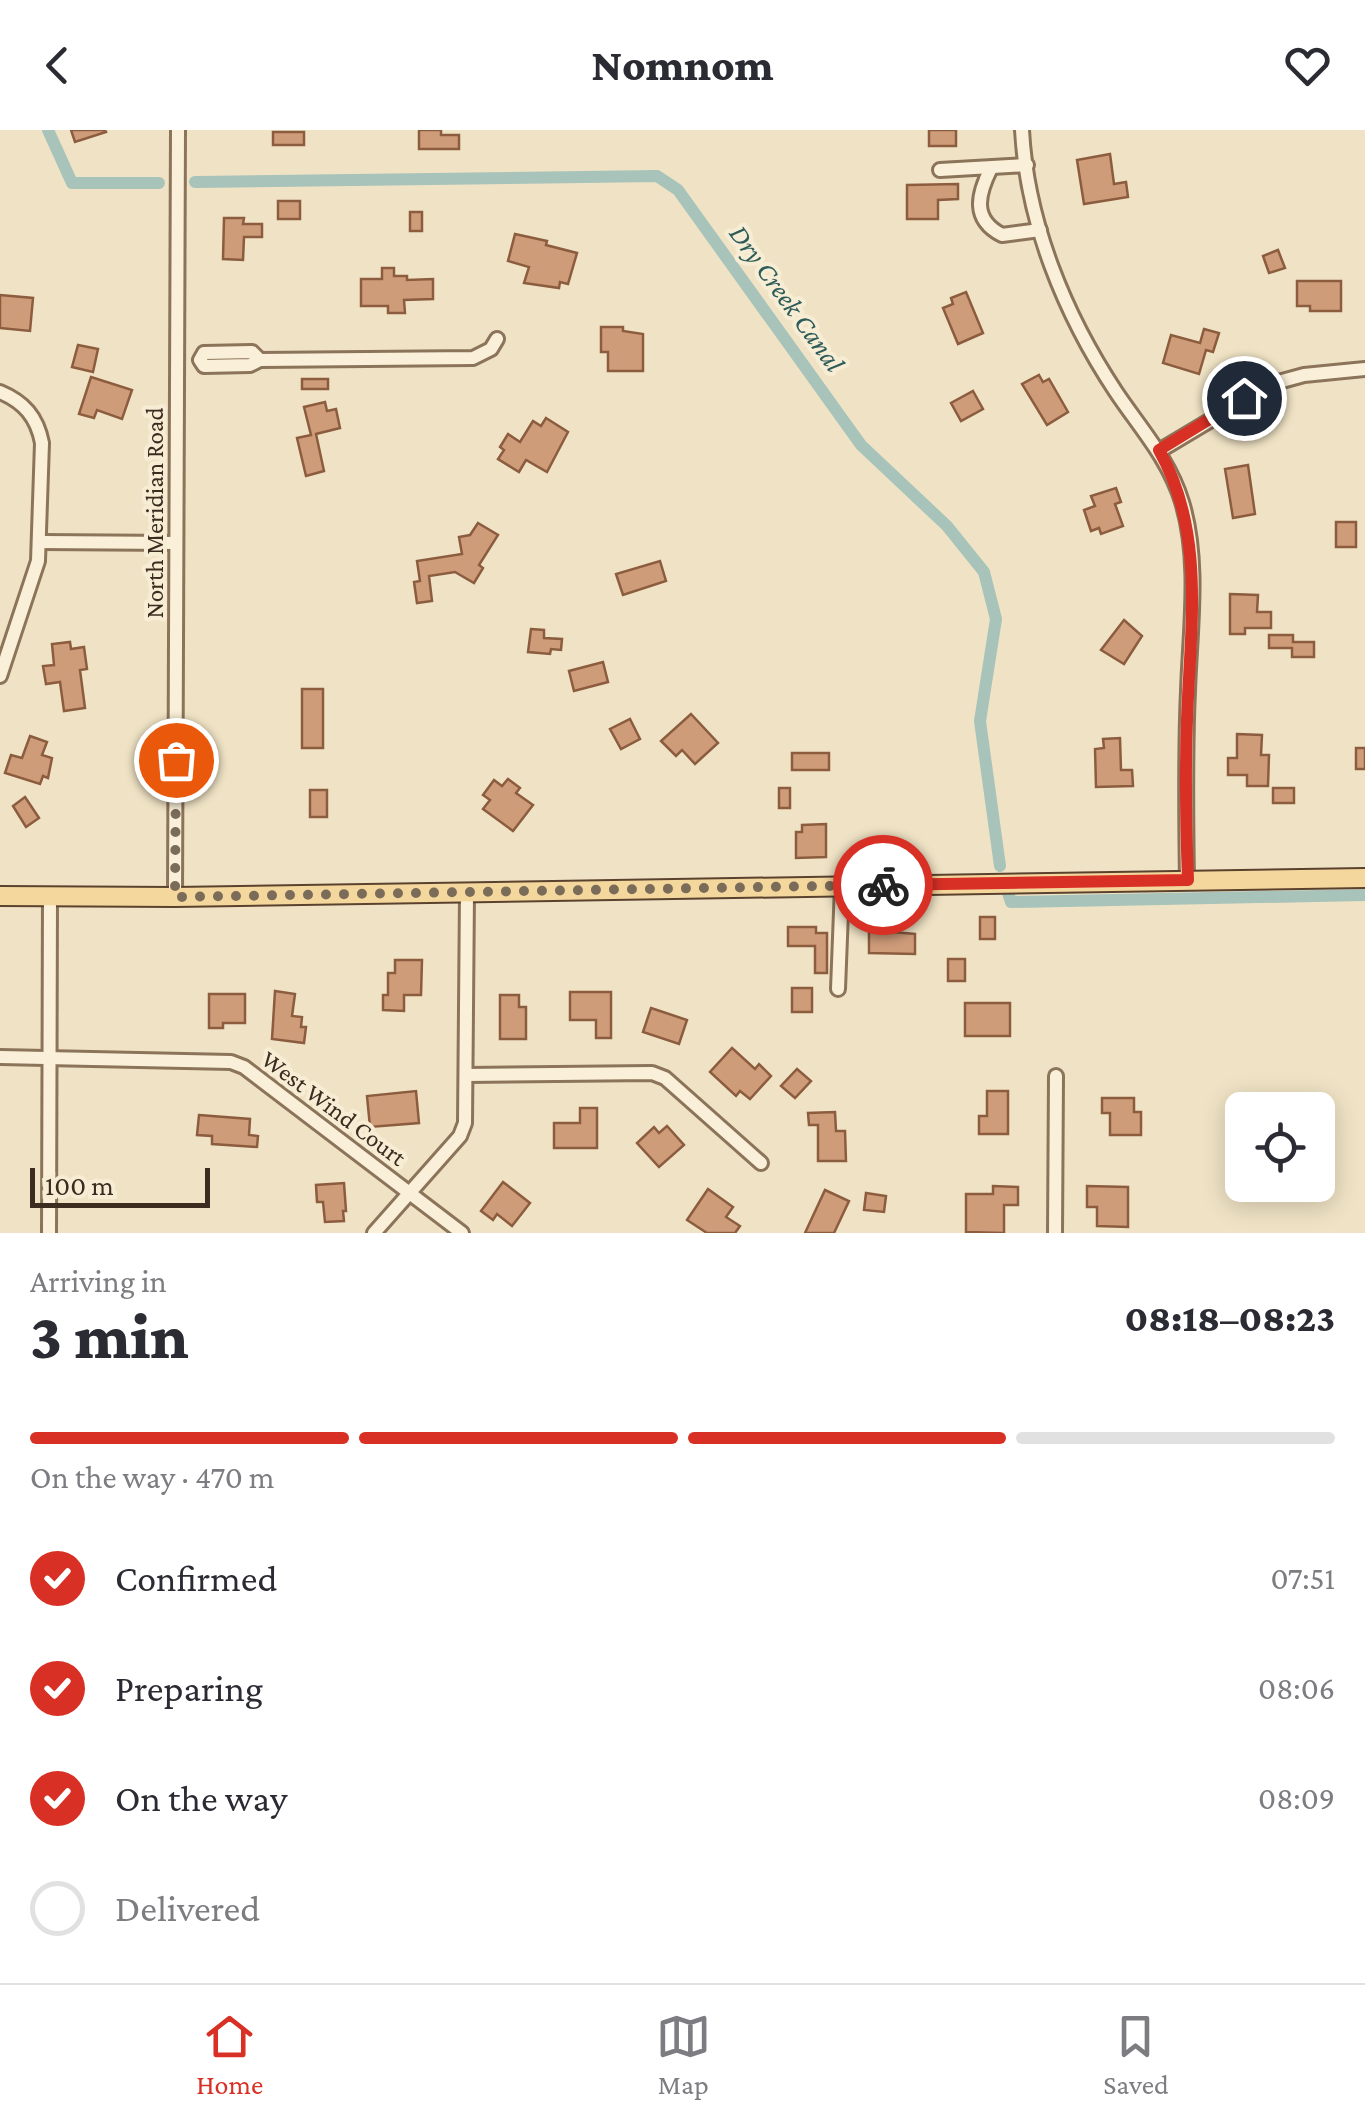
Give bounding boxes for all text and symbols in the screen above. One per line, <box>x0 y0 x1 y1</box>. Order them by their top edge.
icon: back <box>30 38 85 93</box>
icon: heart <box>1280 38 1335 93</box>
text: Nomnom <box>591 40 774 90</box>
water label: Dry Creek Canal <box>723 218 851 378</box>
pin <box>1202 356 1287 441</box>
icon: home <box>1217 371 1272 426</box>
street label: North Meridian Road <box>141 407 168 619</box>
pin <box>134 718 219 803</box>
icon: bag <box>149 733 204 788</box>
courier <box>833 835 933 935</box>
icon: bike <box>856 858 911 913</box>
street label: West Wind Court <box>257 1045 412 1171</box>
map controls <box>1225 1092 1335 1202</box>
button: locate <box>1225 1092 1335 1202</box>
scale bar <box>30 1163 210 1208</box>
text: 100 m <box>45 1170 114 1201</box>
text: Arriving in <box>30 1263 167 1299</box>
text: 08:18–08:23 <box>1125 1297 1335 1339</box>
text: 3 min <box>30 1300 189 1372</box>
text: On the way · 470 m <box>30 1459 275 1495</box>
icon: check <box>30 1551 85 1606</box>
text: Confirmed <box>115 1557 278 1599</box>
text: 07:51 <box>1271 1560 1335 1596</box>
icon: check <box>30 1661 85 1716</box>
text: Preparing <box>115 1667 263 1709</box>
text: 08:06 <box>1258 1670 1335 1706</box>
icon: check <box>30 1771 85 1826</box>
text: On the way <box>115 1777 287 1819</box>
text: 08:09 <box>1258 1780 1335 1816</box>
text: Delivered <box>115 1887 260 1929</box>
tab: Home <box>196 2009 263 2100</box>
tab: Map <box>656 2009 711 2100</box>
tab: Saved <box>1103 2009 1169 2100</box>

